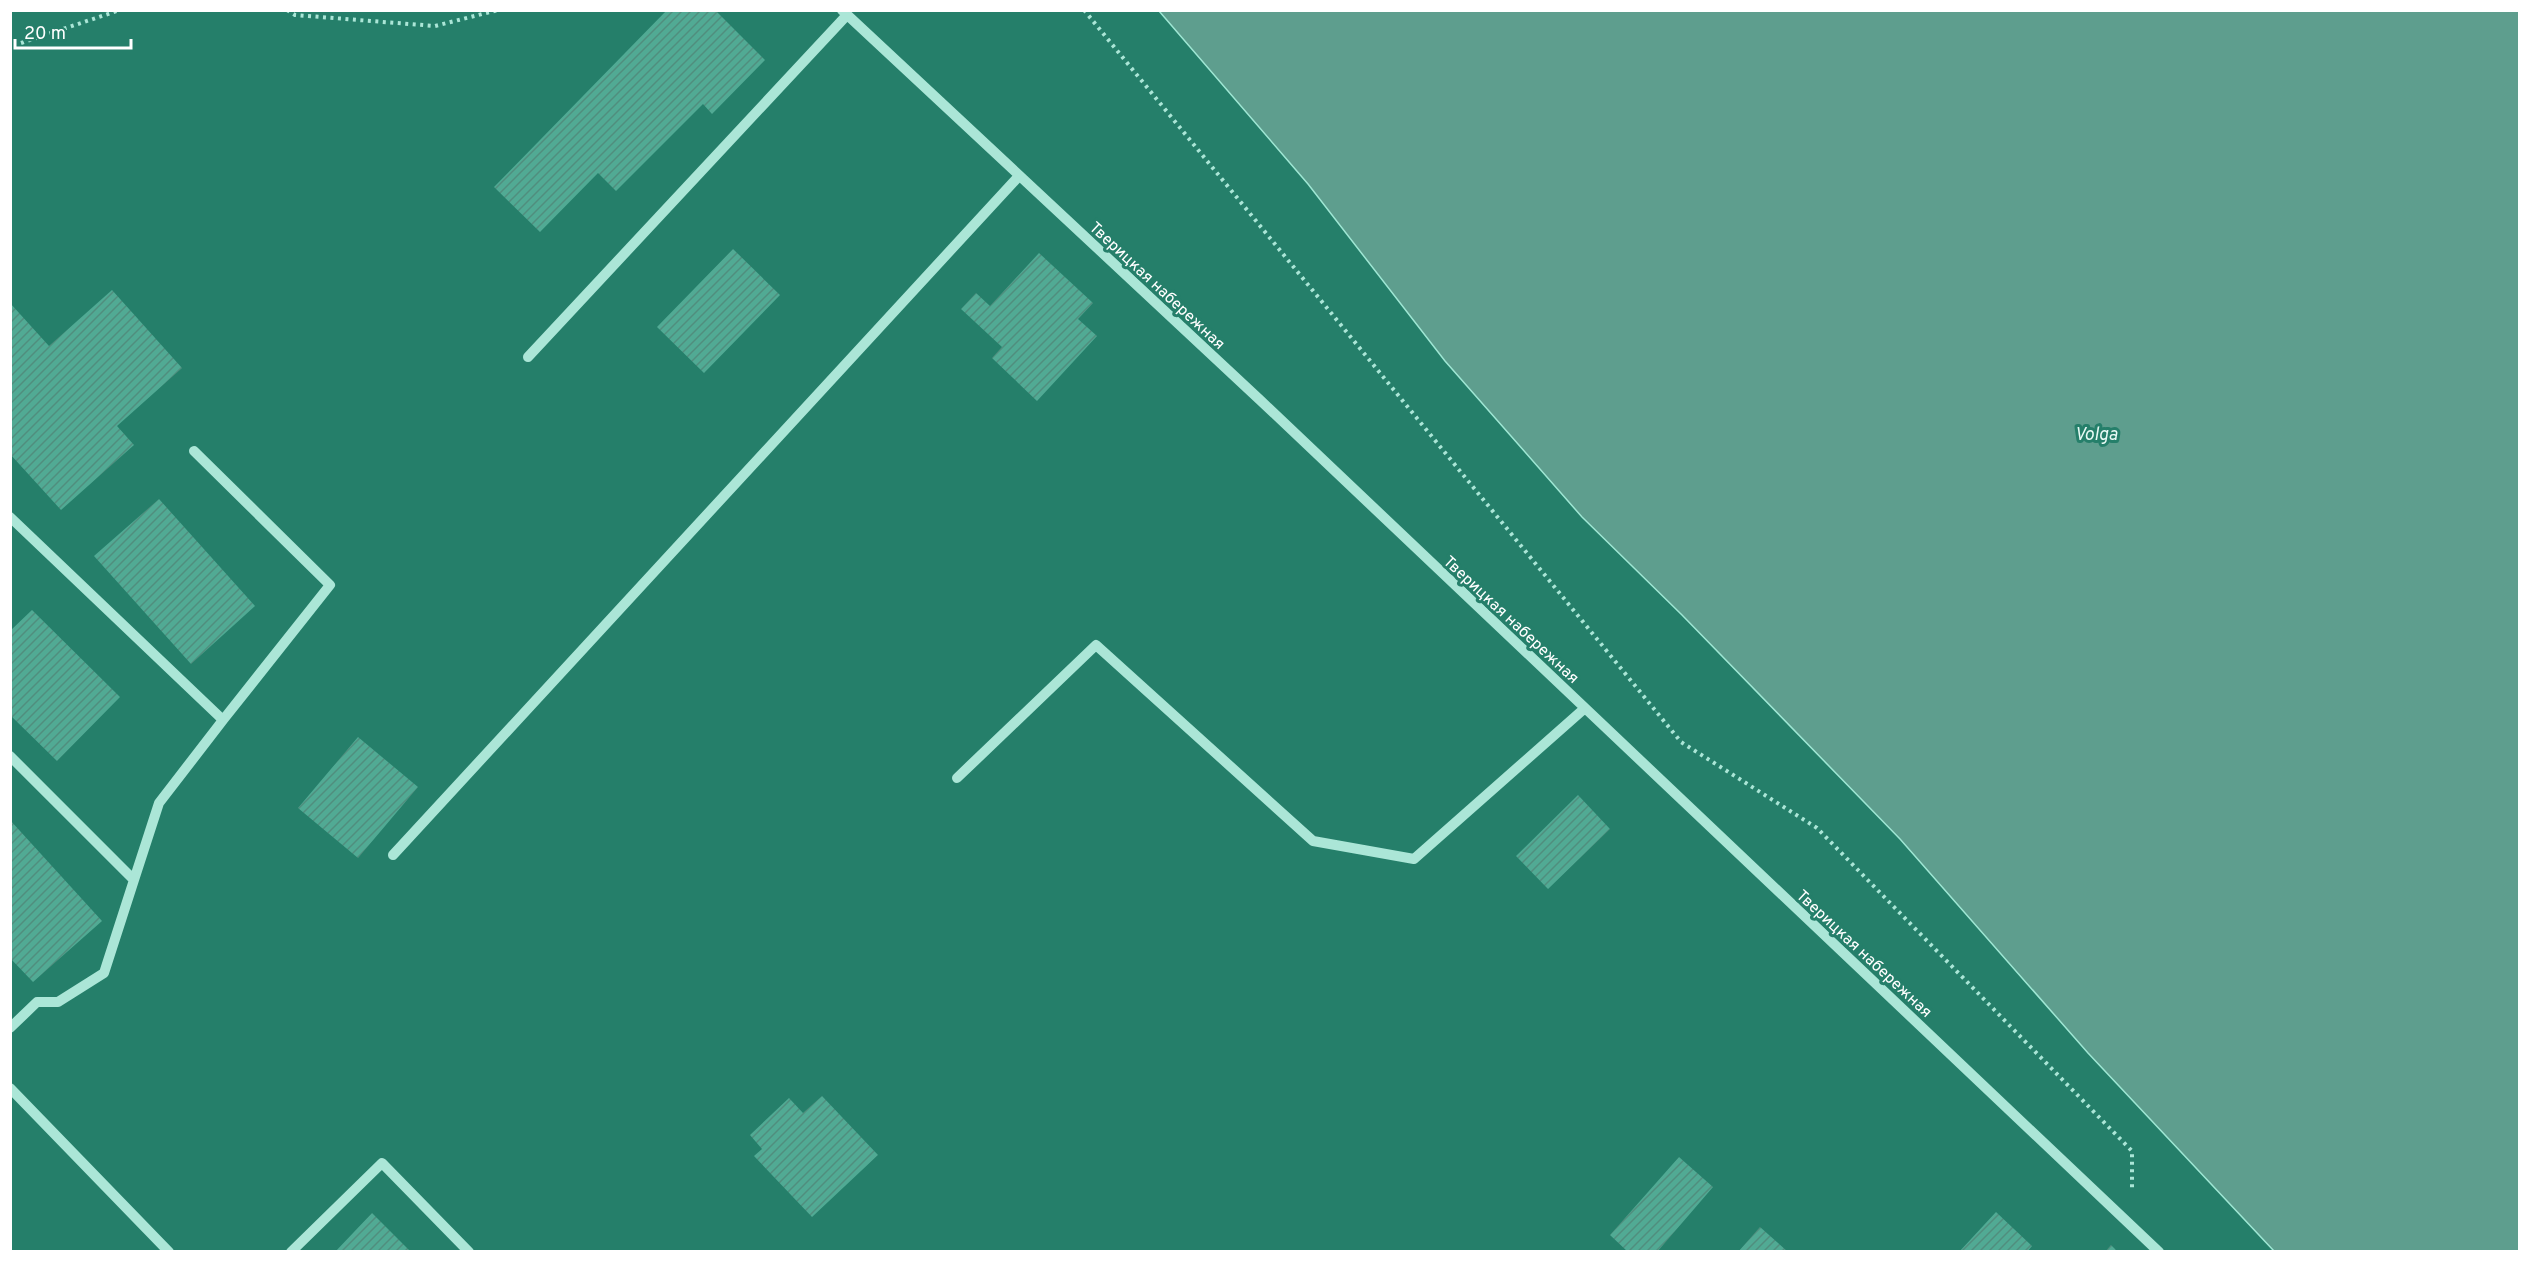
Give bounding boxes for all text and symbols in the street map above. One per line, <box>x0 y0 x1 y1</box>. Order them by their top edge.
scale bar <box>15 12 130 50</box>
text: 20 m <box>24 23 66 46</box>
street label: Тверицкая набережная <box>1084 218 1229 355</box>
water label: Volga <box>2074 424 2118 447</box>
street label: Тверицкая набережная <box>1438 552 1583 689</box>
street label: Тверицкая набережная <box>1791 886 1936 1023</box>

